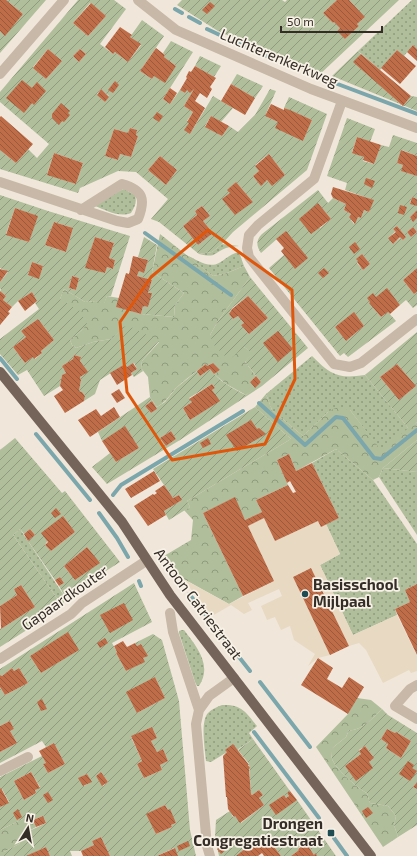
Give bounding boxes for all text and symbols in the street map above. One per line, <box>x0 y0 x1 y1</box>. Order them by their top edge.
scale bar <box>281 8 382 34</box>
text: 50 m <box>287 14 314 28</box>
street label: Luchterenkerkweg <box>218 24 342 90</box>
street label: Antoon Catriestraat <box>151 544 247 663</box>
street label: Gapaardkouter <box>18 561 111 634</box>
place label: Basisschool Mijlpaal <box>313 575 399 610</box>
marker: Basisschool Mijlpaal <box>300 589 310 599</box>
north arrow <box>8 808 48 848</box>
text: N <box>25 811 35 825</box>
place label: Drongen Congregatiestraat <box>193 814 323 849</box>
marker: Drongen Congregatiestraat <box>326 828 336 838</box>

